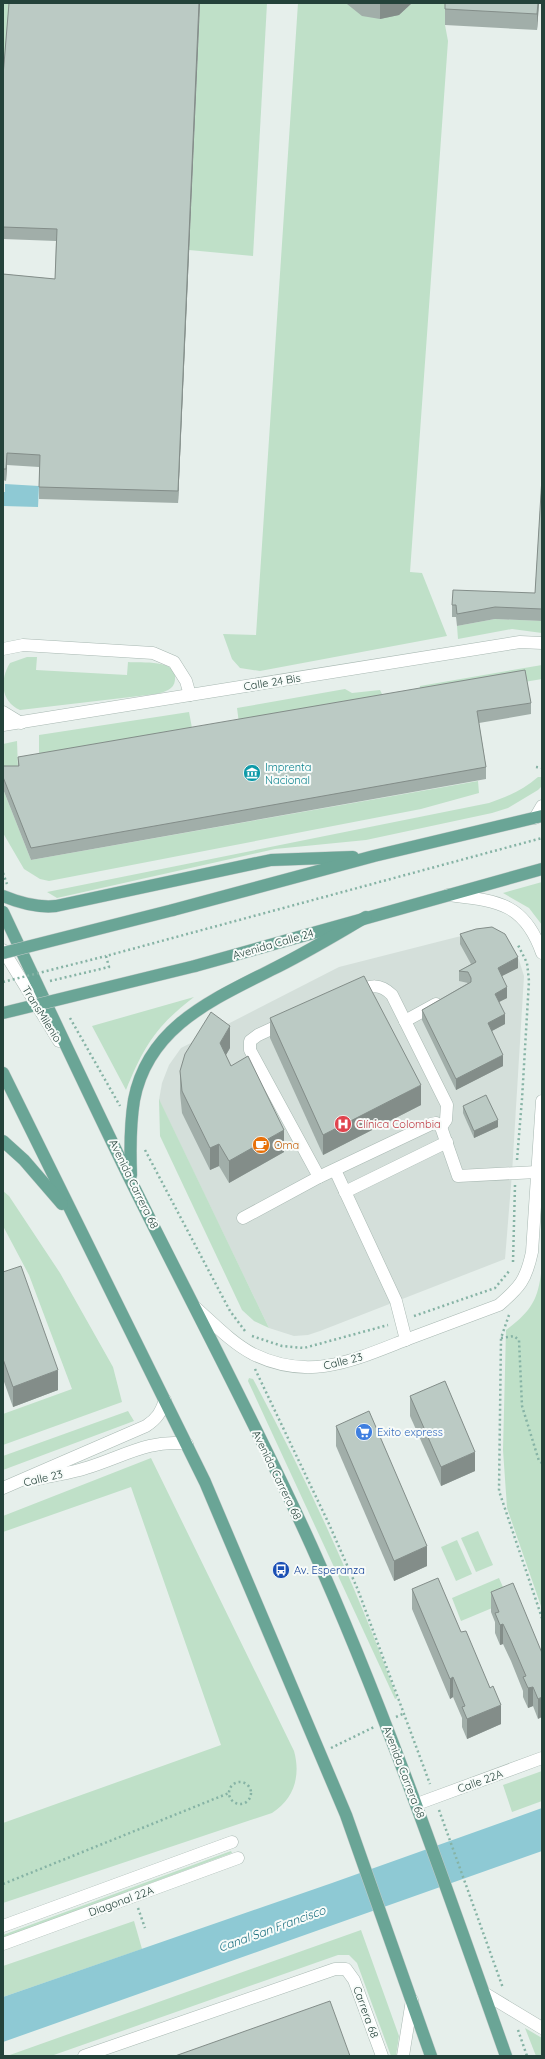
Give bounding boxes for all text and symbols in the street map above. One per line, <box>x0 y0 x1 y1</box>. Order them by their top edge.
street label: Calle 24 Bis <box>243 671 301 693</box>
place label: Imprenta Nacional <box>265 760 311 787</box>
museum icon: Imprenta Nacional <box>242 763 262 783</box>
street label: Avenida Calle 24 <box>231 926 315 962</box>
street label: TransMilenio <box>19 983 65 1045</box>
hospital icon: Clínica Colombia <box>333 1114 353 1134</box>
place label: Clínica Colombia <box>356 1117 441 1131</box>
cafe icon: Oma <box>251 1135 271 1155</box>
street label: Avenida Carrera 68 <box>106 1137 162 1231</box>
place label: Oma <box>274 1138 299 1152</box>
street label: Calle 23 <box>322 1349 364 1373</box>
supermarket icon: Exito express <box>354 1422 374 1442</box>
place label: Exito express <box>377 1425 443 1439</box>
street label: Avenida Carrera 68 <box>249 1428 305 1522</box>
street label: Calle 23 <box>22 1467 64 1489</box>
bus stop icon: Av. Esperanza <box>271 1560 291 1580</box>
place label: Av. Esperanza <box>294 1563 365 1577</box>
street label: Avenida Carrera 68 <box>380 1724 428 1820</box>
street label: Calle 22A <box>455 1766 505 1796</box>
street label: Diagonal 22A <box>87 1883 155 1919</box>
water label: Canal San Francisco <box>216 1902 328 1955</box>
street label: Carrera 68 <box>350 1984 382 2040</box>

